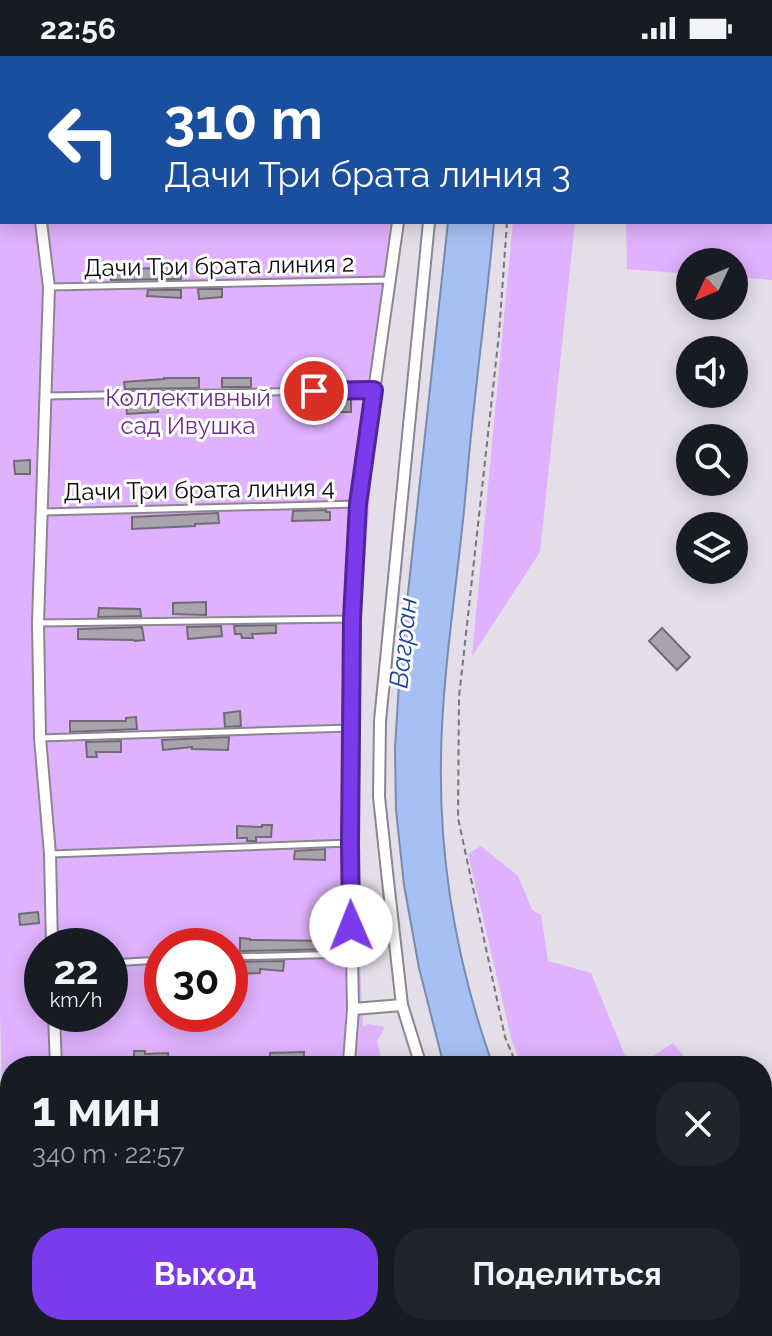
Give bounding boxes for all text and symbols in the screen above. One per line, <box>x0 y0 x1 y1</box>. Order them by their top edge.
text: 22:56 <box>40 11 116 46</box>
text: 310 m <box>164 86 323 152</box>
icon: left <box>32 88 136 192</box>
text: Дачи Три брата линия 3 <box>164 153 571 195</box>
north arrow <box>676 248 748 320</box>
map controls <box>676 248 748 584</box>
street label: Дачи Три брата линия 2 <box>83 249 355 282</box>
button: sound <box>676 336 748 408</box>
pin <box>280 357 348 425</box>
icon: arrive <box>292 369 336 413</box>
park label: Коллективный сад Ивушка <box>105 383 271 440</box>
button: search <box>676 424 748 496</box>
street label: Дачи Три брата линия 4 <box>63 473 335 506</box>
button: layers <box>676 512 748 584</box>
water label: Вагран <box>383 596 423 690</box>
position arrow <box>309 884 393 968</box>
speed limit sign: 30 <box>144 928 248 1032</box>
text: 22 <box>53 946 99 993</box>
text: km/h <box>50 988 102 1012</box>
text: 1 мин <box>32 1081 161 1137</box>
button: close <box>656 1082 740 1166</box>
text: 340 m · 22:57 <box>32 1139 185 1169</box>
button: Выход <box>32 1228 378 1320</box>
button: Поделиться <box>394 1228 740 1320</box>

